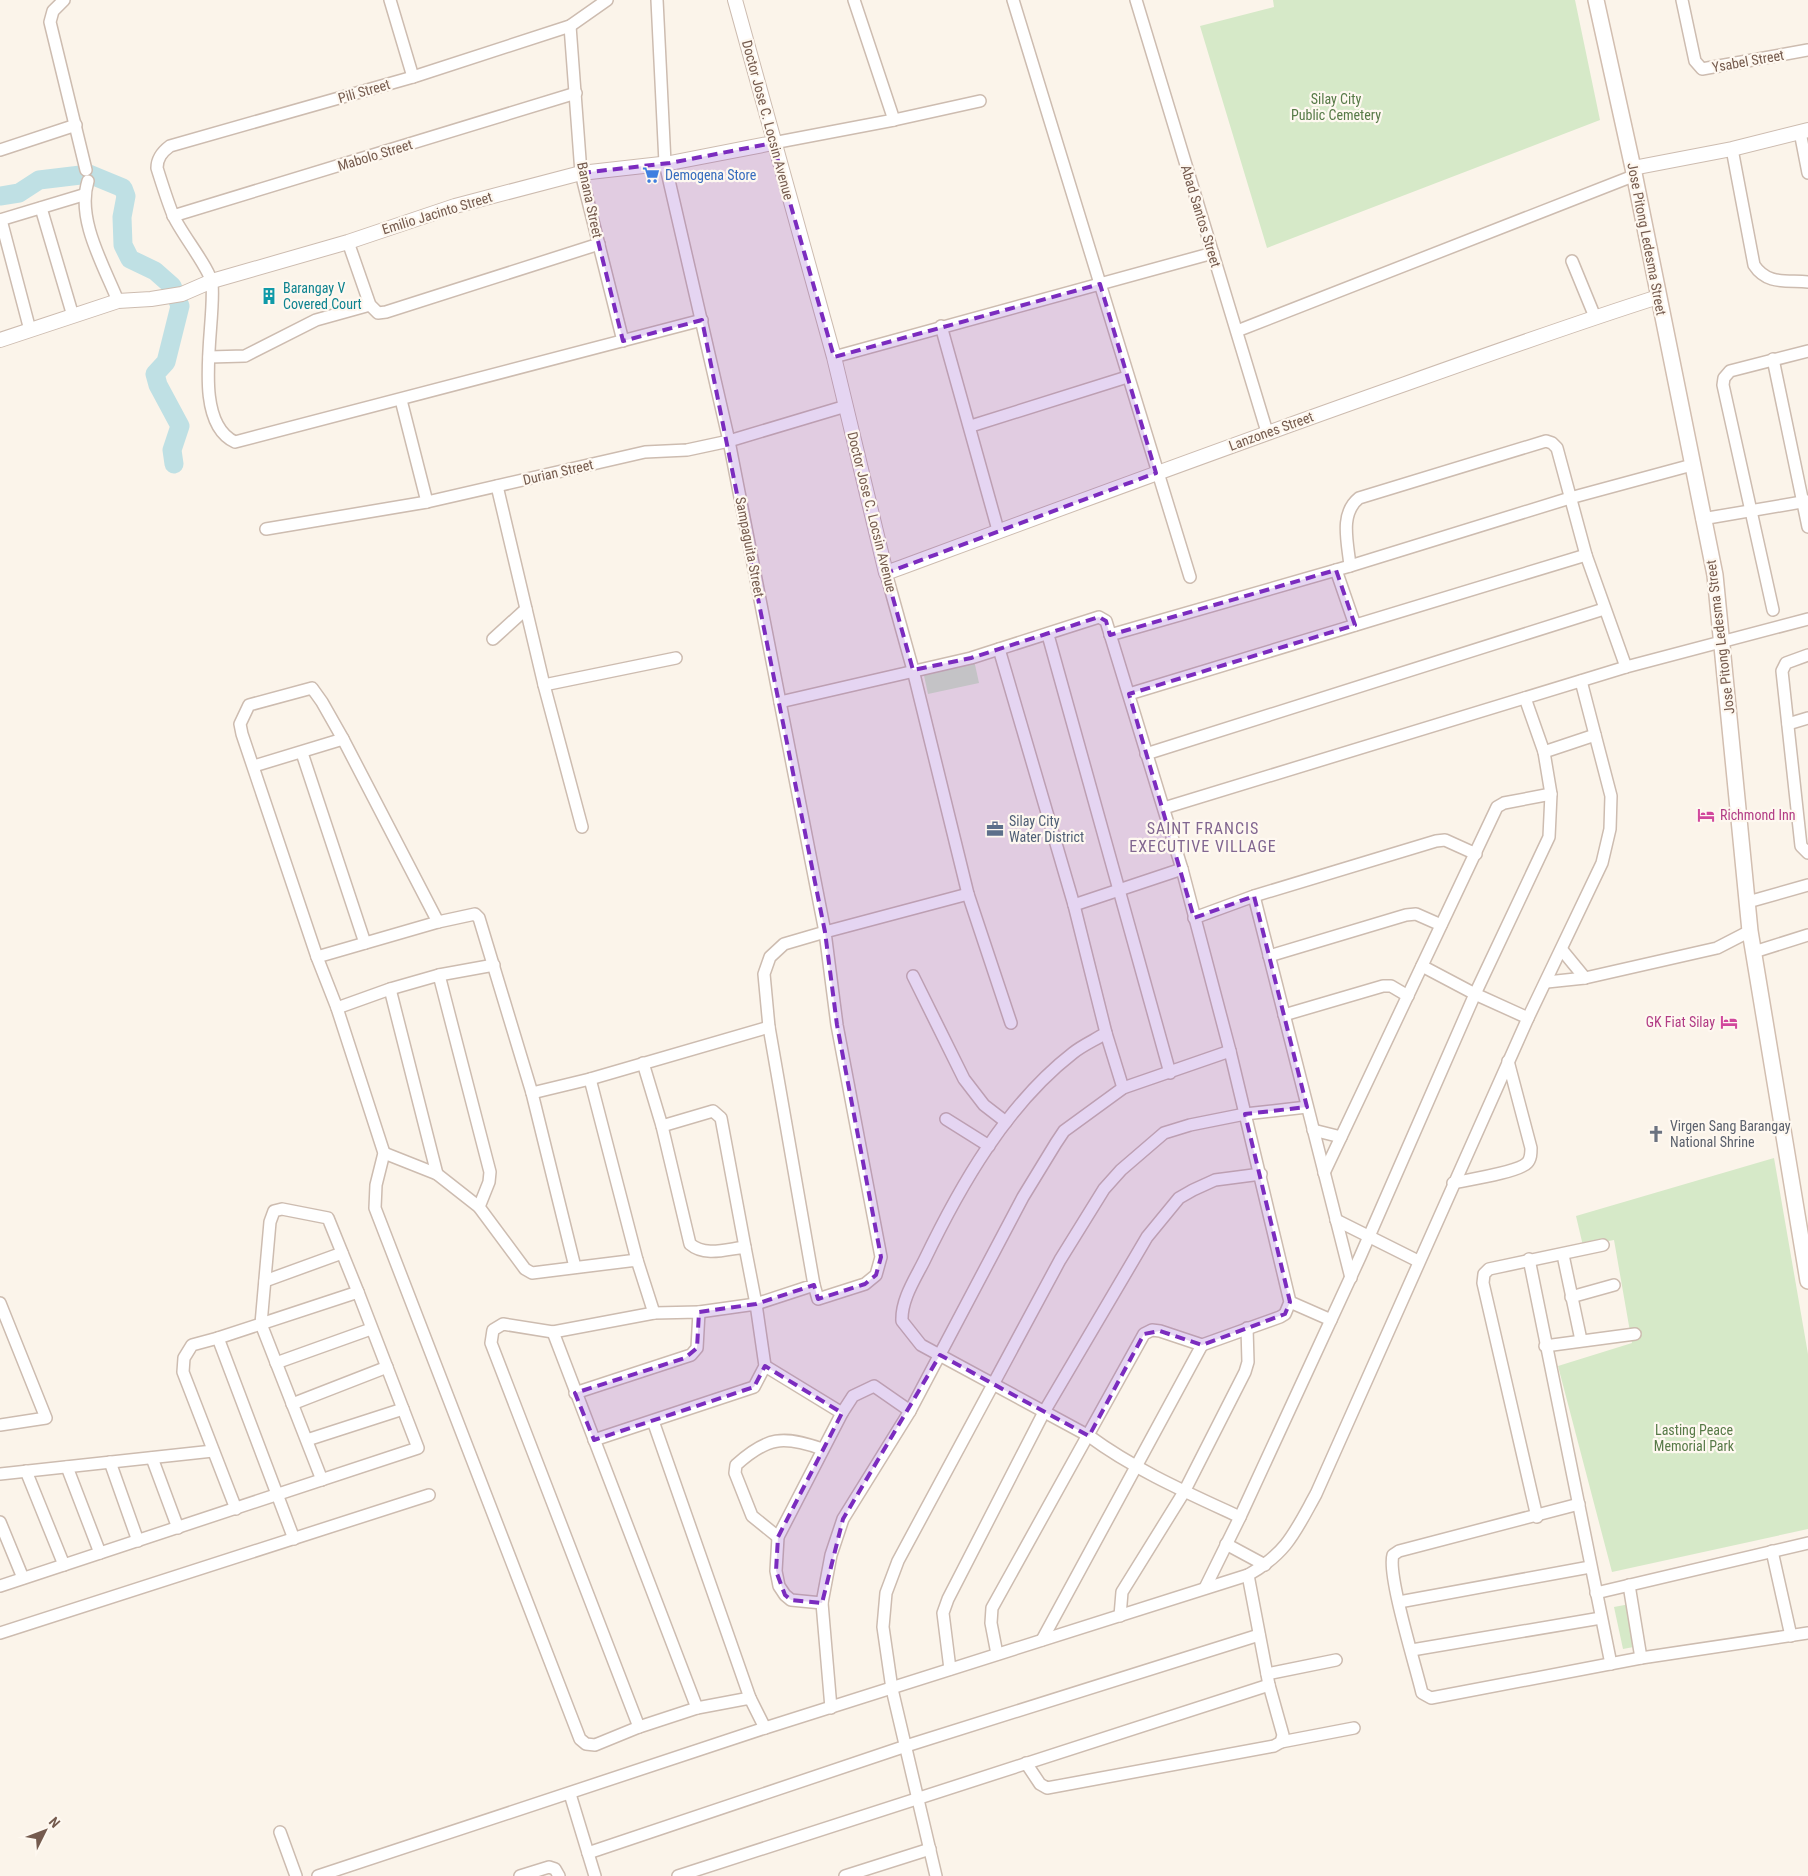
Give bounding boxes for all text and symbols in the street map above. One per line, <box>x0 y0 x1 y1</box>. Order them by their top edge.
street label: Doctor Jose C. Locsin Avenue <box>739 38 797 202</box>
street label: Ysabel Street <box>1711 47 1785 75</box>
street label: Pili Street <box>336 76 392 106</box>
park label: Silay City Public Cemetery <box>1291 91 1381 123</box>
street label: Mabolo Street <box>336 136 414 174</box>
street label: Banana Street <box>574 161 606 239</box>
street label: Jose Pitong Ledesma Street <box>1624 161 1670 317</box>
street label: Abad Santos Street <box>1178 163 1224 269</box>
supermarket icon: Demogena Store <box>641 165 661 185</box>
place label: Demogena Store <box>665 167 757 183</box>
street label: Emilio Jacinto Street <box>380 189 494 237</box>
place label: Barangay V Covered Court <box>283 280 362 312</box>
building icon: Barangay V Covered Court <box>259 286 279 306</box>
street label: Lanzones Street <box>1226 408 1316 454</box>
street label: Doctor Jose C. Locsin Avenue <box>844 430 900 594</box>
street label: Durian Street <box>521 456 595 488</box>
street label: Sampaguita Street <box>732 495 768 599</box>
street label: Jose Pitong Ledesma Street <box>1703 559 1737 715</box>
hotel icon: Richmond Inn <box>1696 805 1716 825</box>
place label: Richmond Inn <box>1720 807 1795 823</box>
place label: Silay City Water District <box>1009 813 1084 845</box>
office icon: Silay City Water District <box>985 819 1005 839</box>
district label: SAINT FRANCIS EXECUTIVE VILLAGE <box>1129 819 1277 856</box>
hotel icon: GK Fiat Silay <box>1719 1012 1739 1032</box>
place label: GK Fiat Silay <box>1646 1014 1715 1030</box>
place label: Virgen Sang Barangay National Shrine <box>1670 1118 1791 1150</box>
church icon: Virgen Sang Barangay National Shrine <box>1646 1124 1666 1144</box>
park label: Lasting Peace Memorial Park <box>1654 1422 1735 1454</box>
north arrow <box>20 1806 70 1856</box>
text: N <box>46 1814 63 1831</box>

